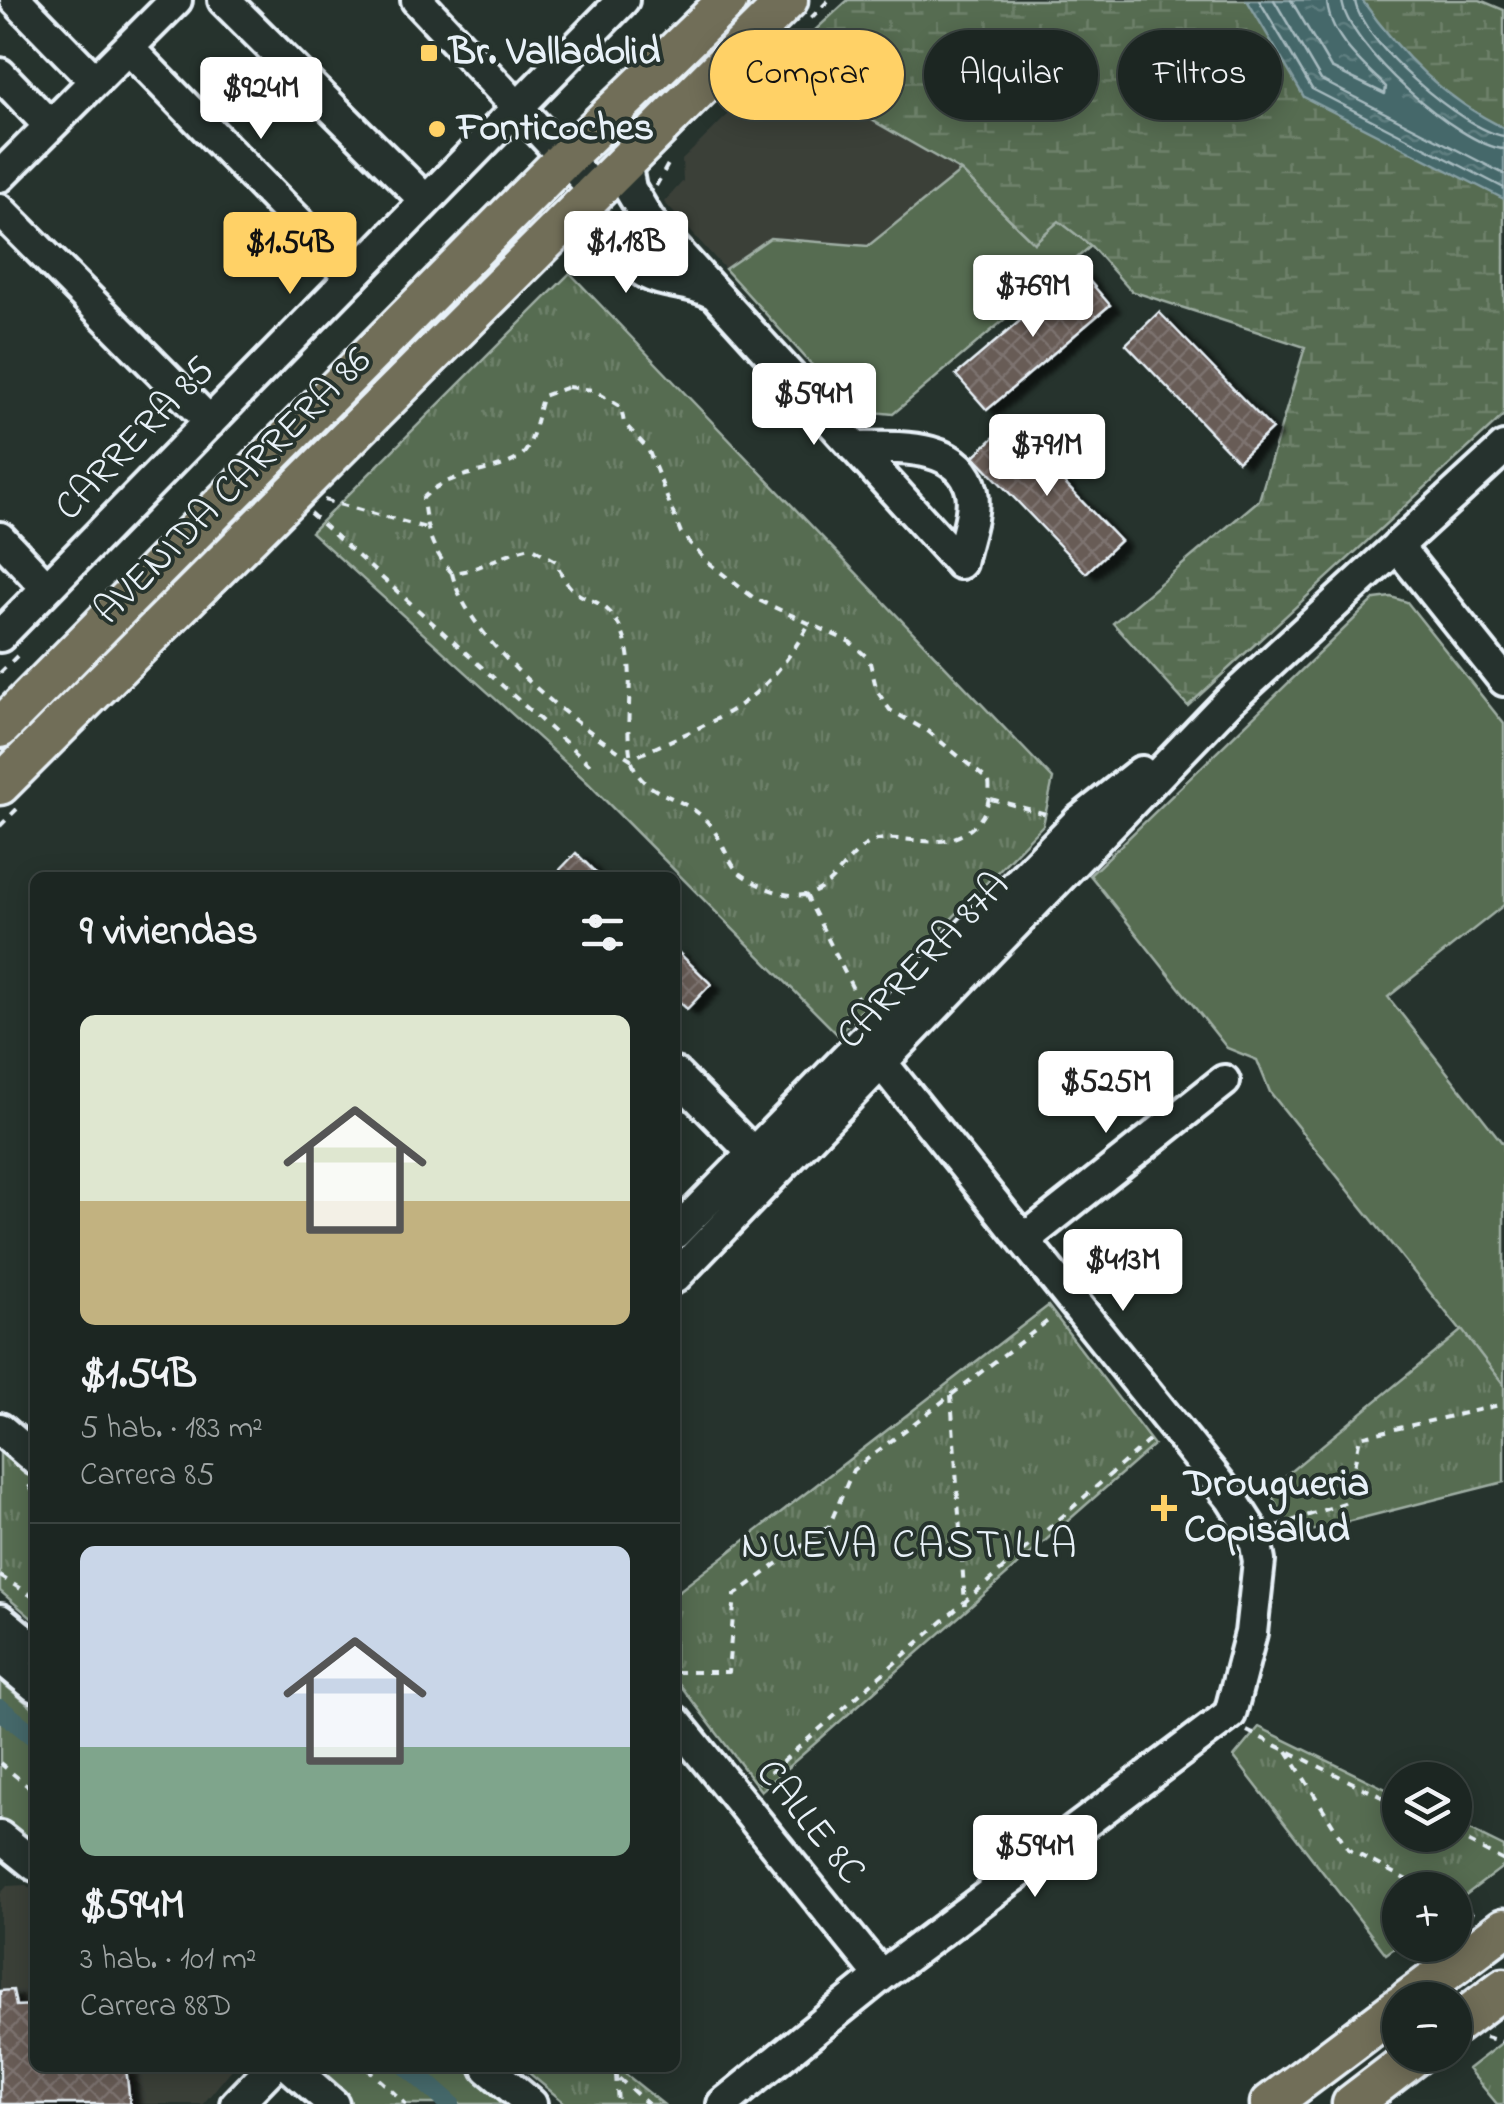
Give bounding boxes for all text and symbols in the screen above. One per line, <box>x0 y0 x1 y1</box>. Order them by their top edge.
place label: Br. Valladolid <box>447 24 661 83</box>
chip: Comprar <box>710 30 904 120</box>
chip: Alquilar <box>924 30 1098 120</box>
chip: Filtros <box>1118 30 1282 120</box>
marker: Br. Valladolid <box>418 42 440 64</box>
pin: $924M <box>191 57 331 142</box>
text: $924M <box>222 66 300 113</box>
place label: Fonticoches <box>455 100 654 159</box>
marker: Fonticoches <box>426 118 448 140</box>
pin: $1.18B <box>545 211 707 296</box>
pin: $1.54B <box>209 212 371 297</box>
text: $1.18B <box>586 220 666 267</box>
text: $1.54B <box>245 221 335 268</box>
pin: $769M <box>963 255 1103 340</box>
text: $769M <box>995 264 1071 311</box>
street label: AVENIDA CARRERA 86 <box>81 334 387 640</box>
street label: CARRERA 85 <box>42 344 230 536</box>
pin: $594M <box>744 363 884 448</box>
text: $594M <box>774 372 854 419</box>
pin: $791M <box>977 414 1117 499</box>
text: $791M <box>1011 423 1083 470</box>
street label: CARRERA 87A <box>824 860 1024 1064</box>
text: 9 viviendas <box>80 902 258 963</box>
icon: filters <box>575 905 630 960</box>
pin: $525M <box>1036 1051 1176 1136</box>
text: $525M <box>1060 1060 1152 1107</box>
icon: home <box>265 1080 445 1260</box>
pin: $413M <box>1053 1229 1193 1314</box>
text: $413M <box>1085 1238 1161 1285</box>
text: $1.54B <box>80 1345 197 1406</box>
text: 5 hab. · 183 m² <box>80 1406 263 1453</box>
text: Carrera 85 <box>80 1453 215 1500</box>
place label: Drougueria Copisalud <box>1182 1456 1369 1561</box>
marker: Drougueria Copisalud <box>1153 1497 1175 1519</box>
district label: NUEVA CASTILLA <box>741 1516 1079 1577</box>
icon: home <box>265 1611 445 1791</box>
street label: CALLE 8C <box>740 1747 878 1899</box>
map controls <box>1382 1762 1472 2072</box>
button: layers <box>1382 1762 1472 1852</box>
pin: $594M <box>965 1815 1105 1900</box>
text: $594M <box>995 1824 1075 1871</box>
button: + <box>1382 1872 1472 1962</box>
text: $594M <box>80 1876 185 1937</box>
text: 3 hab. · 101 m² <box>80 1937 256 1984</box>
button: − <box>1382 1982 1472 2072</box>
text: Carrera 88D <box>80 1984 232 2031</box>

